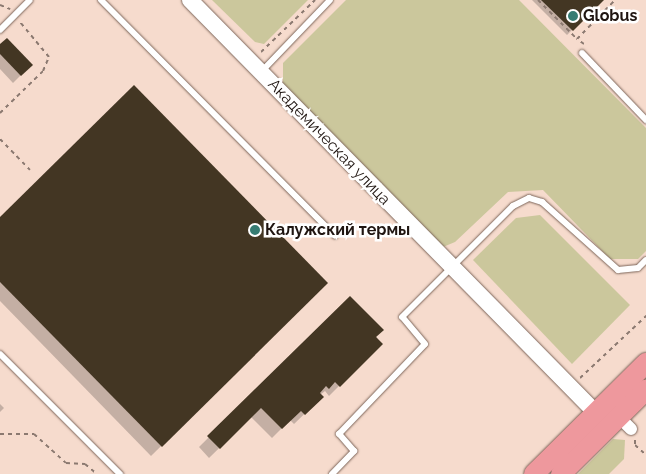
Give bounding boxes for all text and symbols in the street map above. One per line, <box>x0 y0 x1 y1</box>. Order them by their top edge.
place label: Globus <box>583 6 637 26</box>
marker: Globus <box>567 10 579 22</box>
street label: Академическая улица <box>264 75 394 209</box>
place label: Калужский термы <box>265 220 410 240</box>
marker: Калужский термы <box>249 224 261 236</box>

